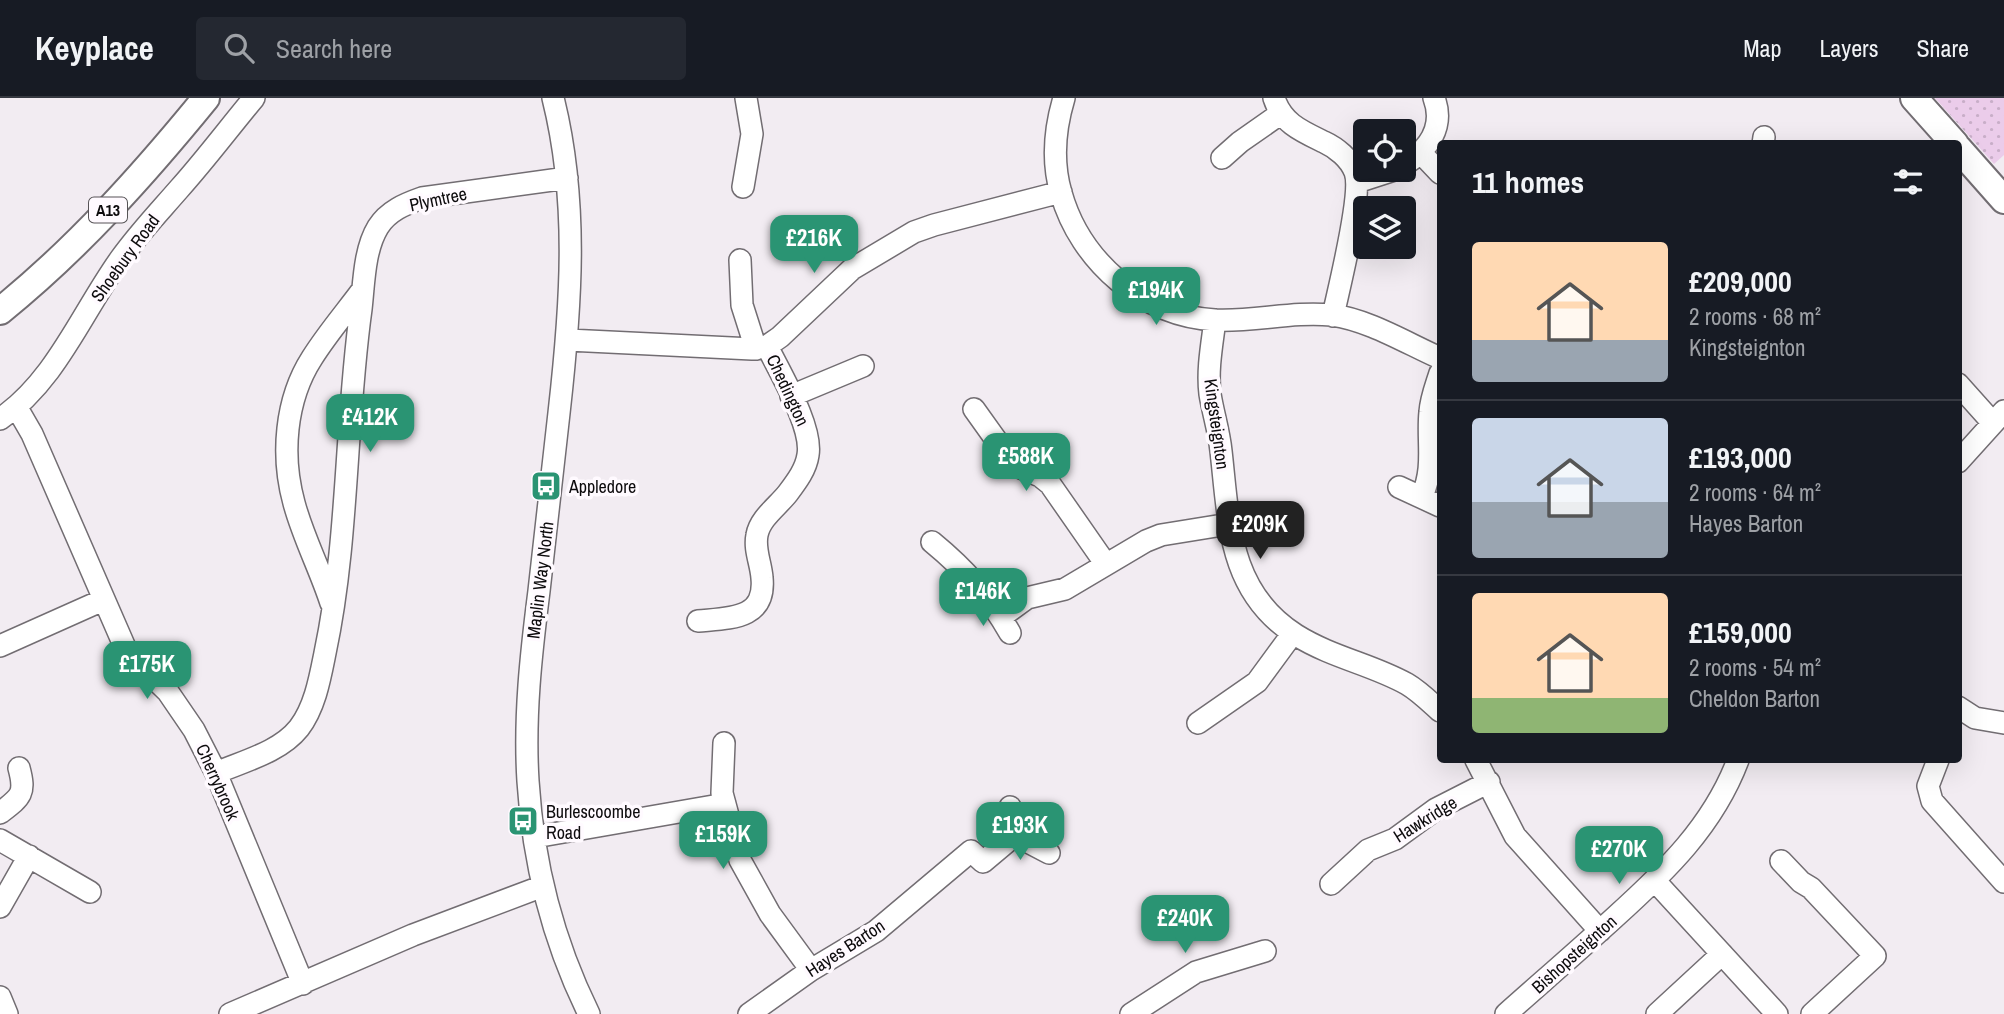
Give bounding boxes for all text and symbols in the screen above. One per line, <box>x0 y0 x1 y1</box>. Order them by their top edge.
search box <box>196 17 686 80</box>
text: Keyplace <box>35 26 154 70</box>
icon: search <box>220 29 258 67</box>
text: Search here <box>276 31 392 66</box>
text: Map <box>1743 32 1781 64</box>
text: Layers <box>1819 32 1878 64</box>
text: Share <box>1916 32 1969 64</box>
map controls <box>1353 119 1416 259</box>
button: locate <box>1353 119 1416 182</box>
text: 11 homes <box>1472 162 1584 202</box>
icon: filters <box>1889 163 1927 201</box>
street label: Plymtree <box>407 181 469 217</box>
button: layers <box>1353 196 1416 259</box>
road number: A13 <box>89 198 127 222</box>
street label: Shoebury Road <box>85 209 165 307</box>
pin: £216K <box>765 216 863 275</box>
text: £216K <box>786 222 842 253</box>
text: £209,000 <box>1689 261 1792 301</box>
pin: £194K <box>1107 268 1205 327</box>
icon: home <box>1528 270 1612 354</box>
text: £194K <box>1128 274 1184 305</box>
text: 2 rooms · 68 m² <box>1689 301 1821 332</box>
text: Kingsteignton <box>1689 332 1805 363</box>
street label: Chedington <box>761 350 815 430</box>
street label: Kingsteignton <box>1198 377 1236 471</box>
pin: £412K <box>321 394 419 454</box>
text: £412K <box>342 401 398 432</box>
pin: £588K <box>977 434 1075 493</box>
text: £193,000 <box>1689 437 1792 477</box>
text: £588K <box>998 440 1054 471</box>
icon: home <box>1528 446 1612 530</box>
bus stop icon: Appledore <box>529 469 563 503</box>
place label: Appledore <box>568 474 636 499</box>
text: 2 rooms · 64 m² <box>1689 477 1821 508</box>
pin: £209K <box>1211 502 1309 561</box>
text: £209K <box>1232 508 1288 539</box>
text: Hayes Barton <box>1689 508 1803 539</box>
street label: Maplin Way North <box>520 520 560 640</box>
pin: £146K <box>934 568 1032 628</box>
text: £146K <box>955 575 1011 606</box>
text: £159,000 <box>1689 612 1792 652</box>
icon: home <box>1528 621 1612 705</box>
pin: £175K <box>98 642 196 701</box>
text: £175K <box>119 648 175 679</box>
text: 2 rooms · 54 m² <box>1689 652 1821 683</box>
text: Cheldon Barton <box>1689 683 1820 714</box>
street label: Cherrybrook <box>190 740 246 825</box>
street label: Hawkridge <box>1388 790 1462 848</box>
place label: Burlescoombe Road <box>546 799 640 845</box>
pin: £193K <box>971 802 1069 862</box>
bus stop icon: Burlescoombe Road <box>506 804 540 838</box>
text: £193K <box>992 809 1048 840</box>
pin: £159K <box>674 812 772 871</box>
text: £159K <box>695 818 751 849</box>
pin: £270K <box>1570 826 1668 886</box>
text: £270K <box>1591 833 1647 864</box>
pin: £240K <box>1136 896 1234 955</box>
text: £240K <box>1157 902 1213 933</box>
street label: Bishopsteignton <box>1526 909 1622 999</box>
street label: Hayes Barton <box>801 913 889 983</box>

